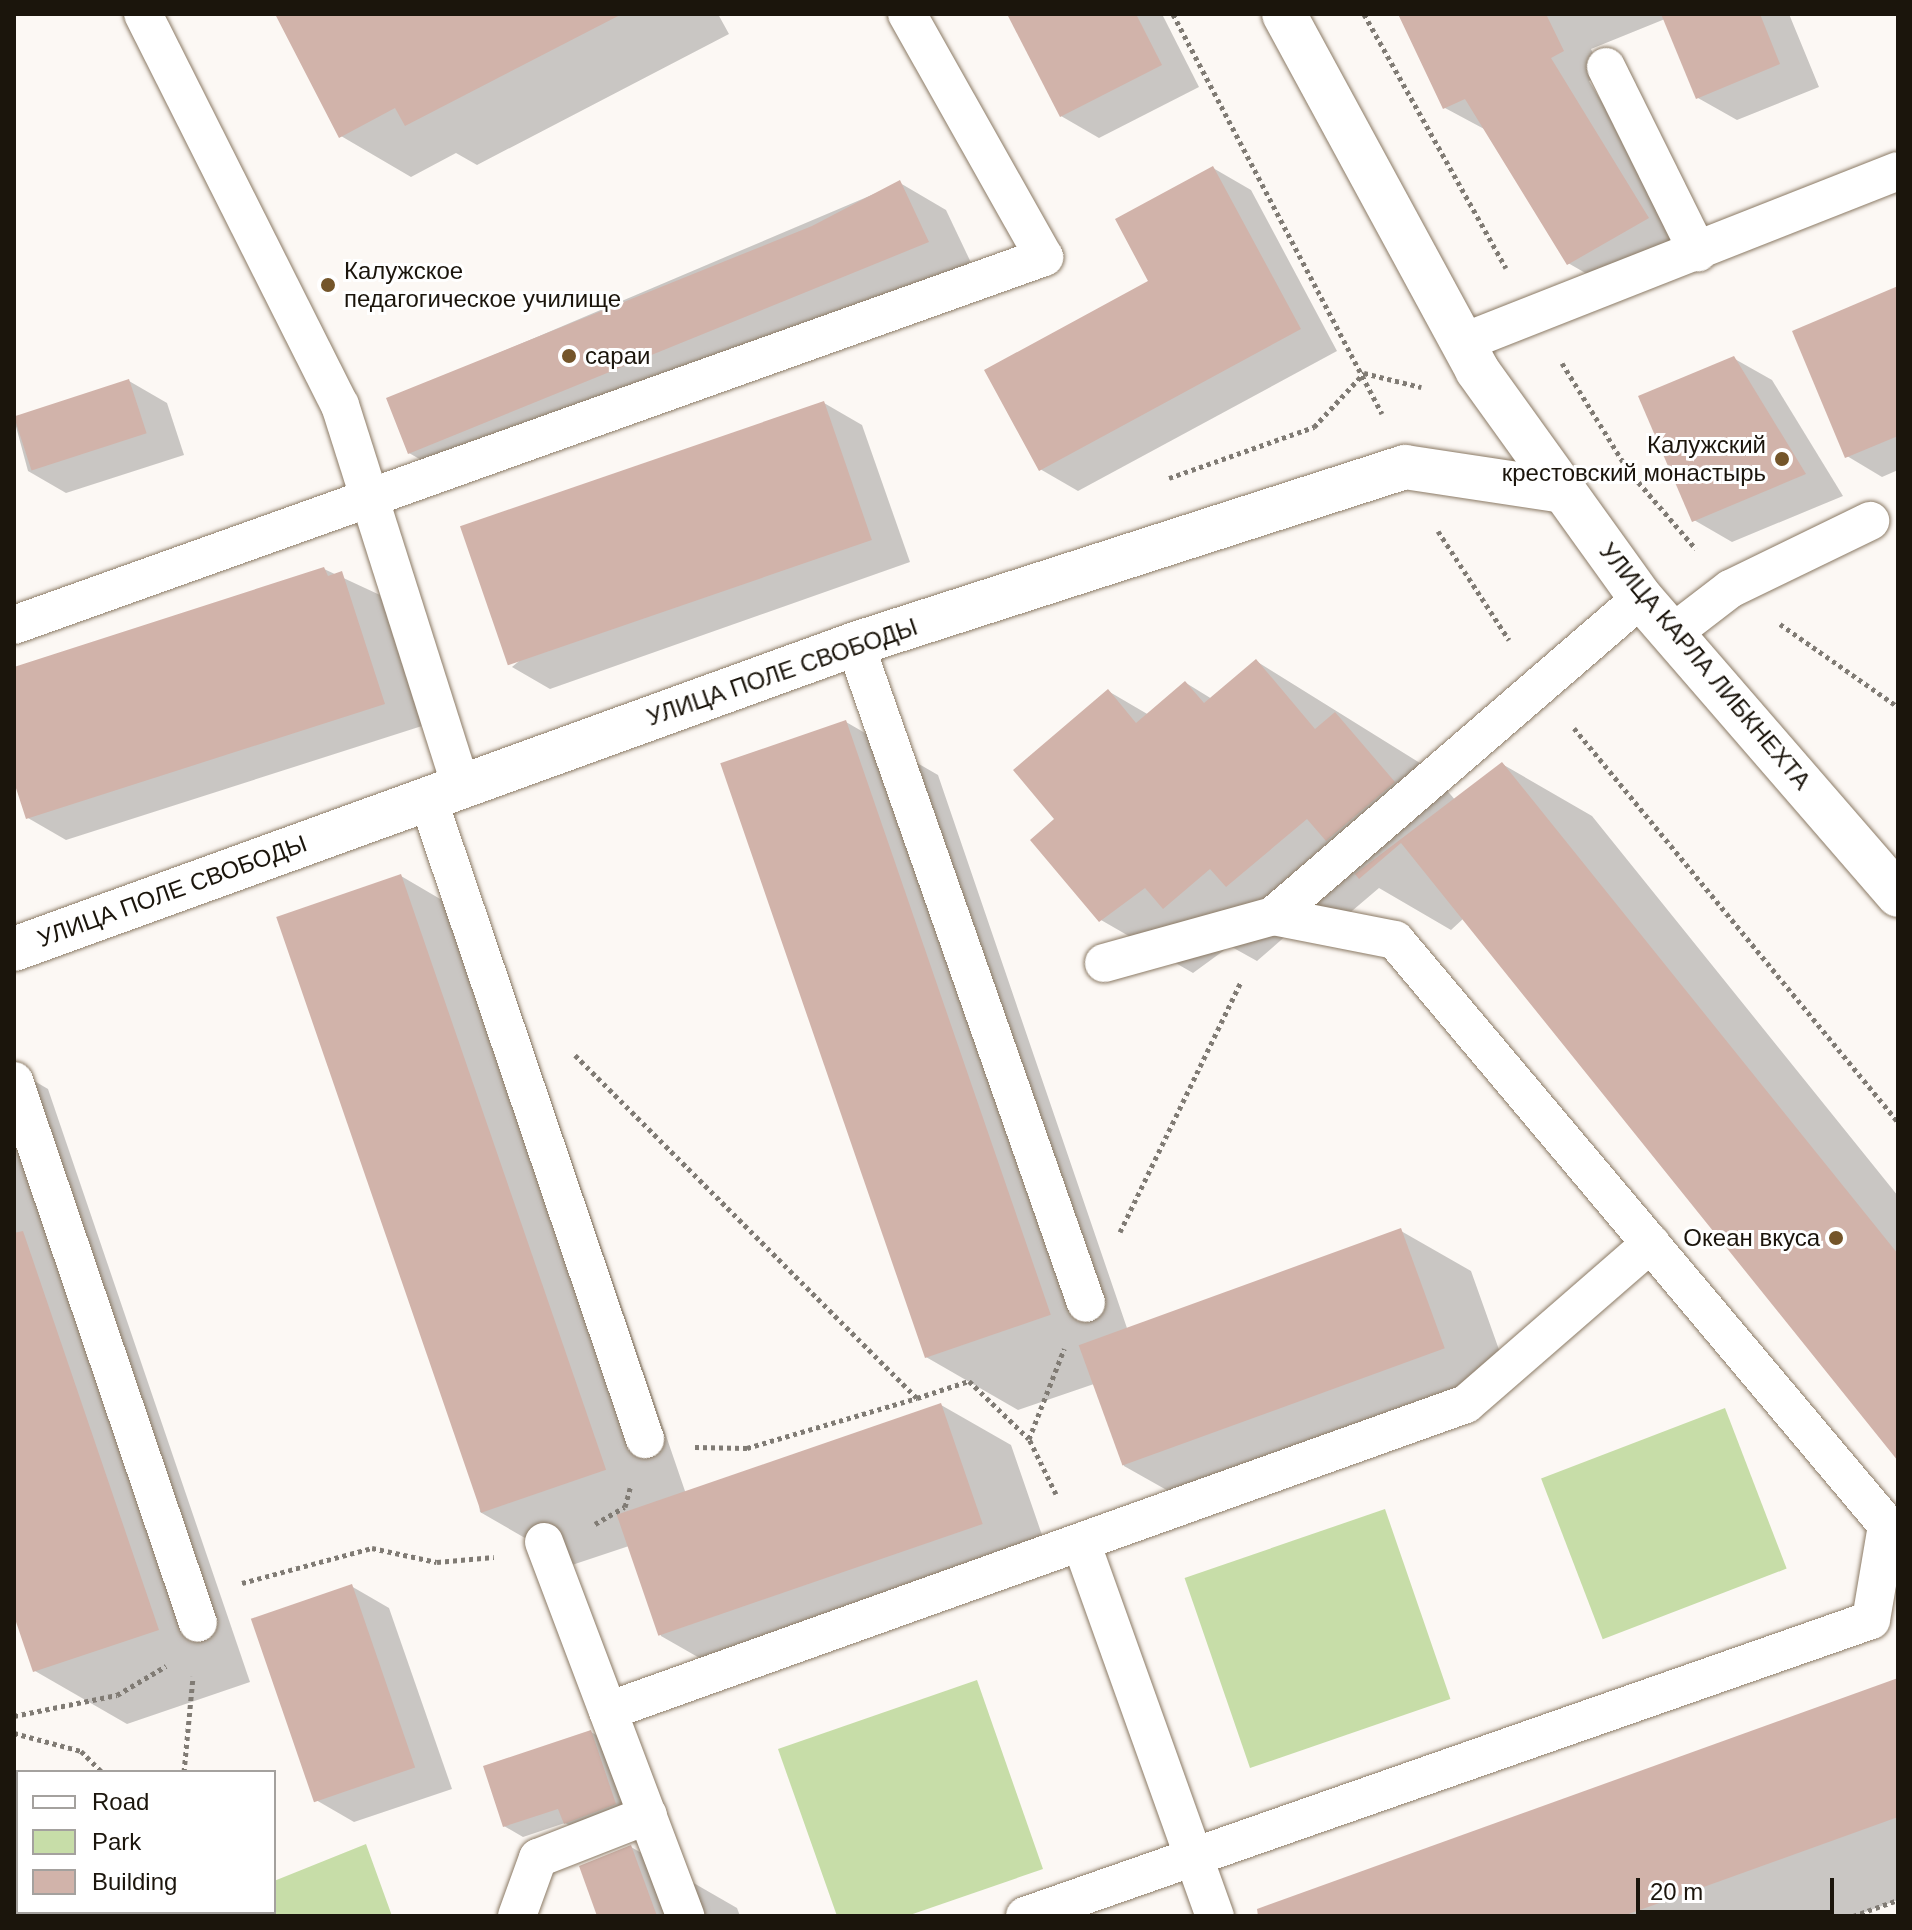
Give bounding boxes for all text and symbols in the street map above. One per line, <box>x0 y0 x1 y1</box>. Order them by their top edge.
place label: Калужское педагогическое училище <box>344 257 621 313</box>
marker: Калужское педагогическое училище <box>319 276 337 294</box>
place label: сараи <box>585 342 650 370</box>
marker: сараи <box>560 347 578 365</box>
place label: Калужский крестовский монастырь <box>1502 431 1766 487</box>
marker: Калужский крестовский монастырь <box>1773 450 1791 468</box>
street label: УЛИЦА КАРЛА ЛИБКНЕХТА <box>1593 537 1817 795</box>
street label: УЛИЦА ПОЛЕ СВОБОДЫ <box>643 612 921 732</box>
street label: УЛИЦА ПОЛЕ СВОБОДЫ <box>34 829 310 953</box>
place label: Океан вкуса <box>1683 1224 1820 1252</box>
marker: Океан вкуса <box>1827 1229 1845 1247</box>
legend <box>16 1770 276 1914</box>
text: Road <box>92 1788 149 1815</box>
text: Park <box>92 1828 141 1855</box>
scale bar <box>1640 1862 1838 1912</box>
text: Building <box>92 1868 177 1895</box>
text: 20 m <box>1650 1878 1703 1905</box>

